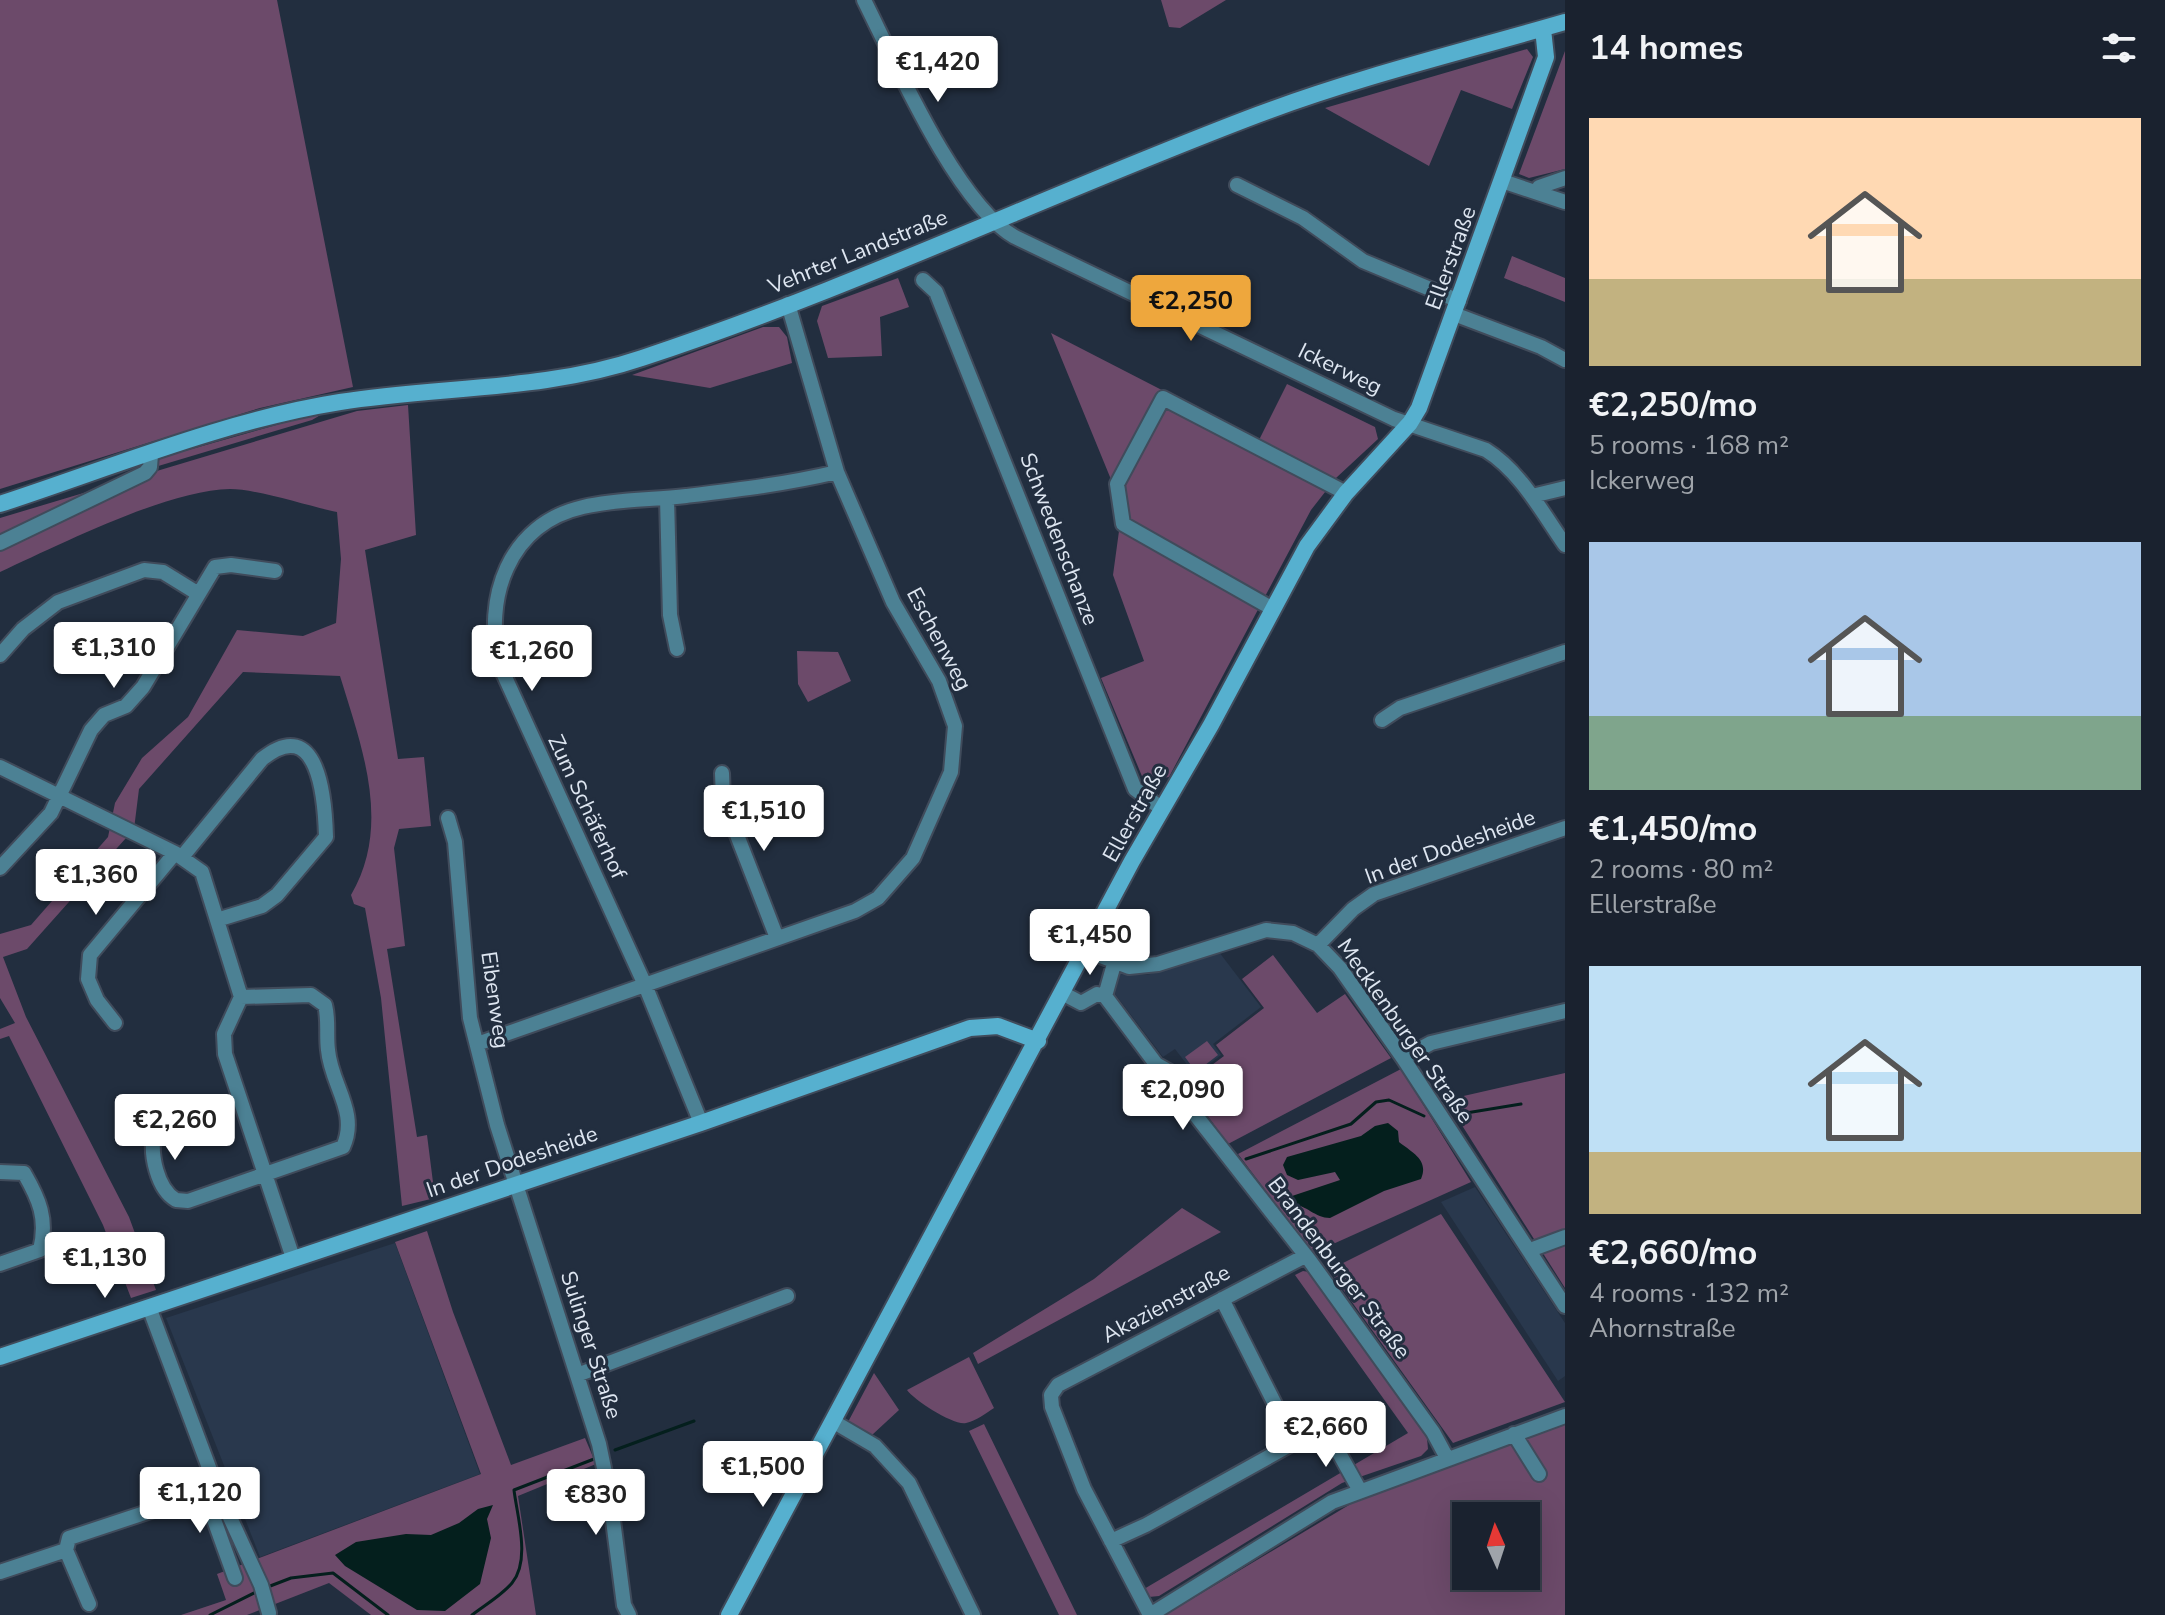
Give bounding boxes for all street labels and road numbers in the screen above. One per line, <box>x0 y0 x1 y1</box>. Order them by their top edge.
street label: Vehrter Landstraße <box>763 202 952 302</box>
street label: Ellerstraße <box>1418 202 1484 314</box>
street label: Ickerweg <box>1293 336 1387 402</box>
street label: Schwedenschanze <box>1012 449 1106 629</box>
street label: Eschenweg <box>899 582 979 696</box>
street label: Zum Schäferhof <box>540 730 634 885</box>
street label: Ellerstraße <box>1096 758 1174 868</box>
street label: In der Dodesheide <box>1361 802 1539 892</box>
street label: Mecklenburger Straße <box>1330 933 1480 1129</box>
street label: Eibenweg <box>473 949 517 1051</box>
street label: In der Dodesheide <box>422 1119 602 1205</box>
street label: Brandenburger Straße <box>1261 1171 1417 1365</box>
street label: Akazienstraße <box>1097 1258 1235 1350</box>
street label: Sulinger Straße <box>553 1267 629 1423</box>

